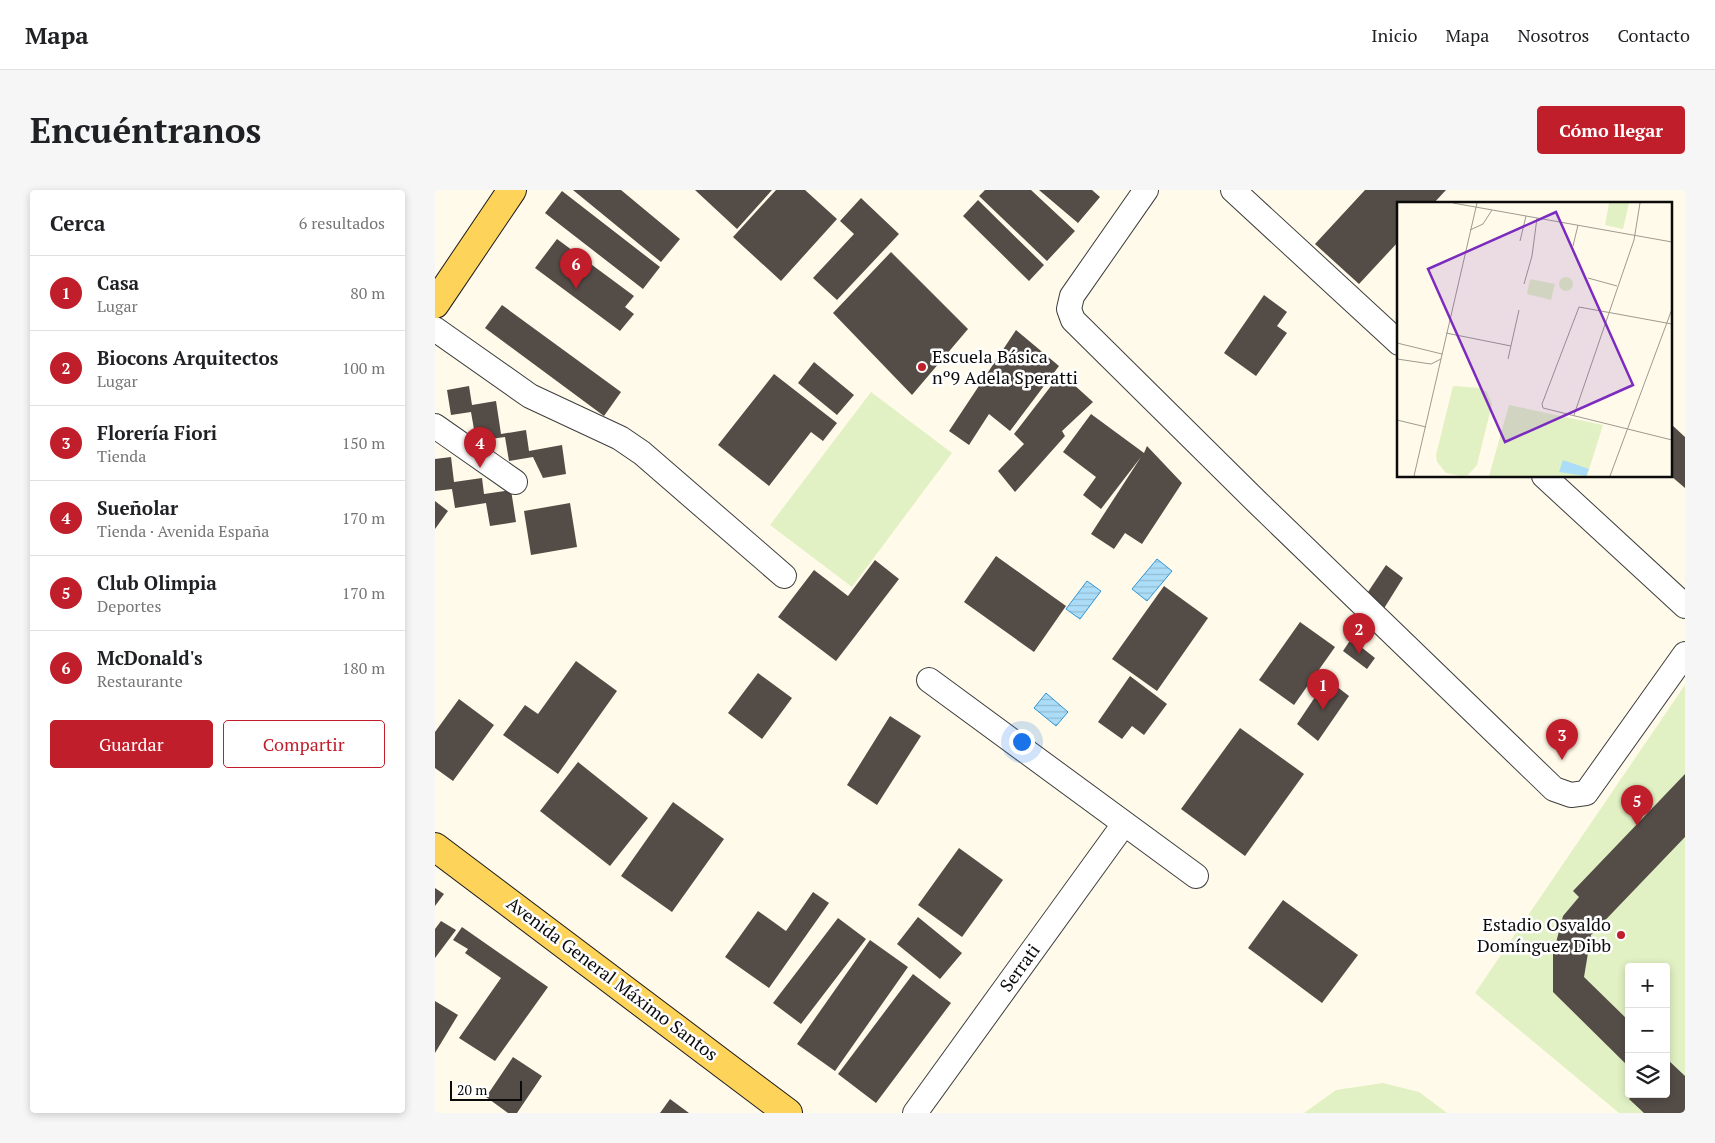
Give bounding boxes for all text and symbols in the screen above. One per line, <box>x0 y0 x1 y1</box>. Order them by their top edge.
text: Mapa <box>25 19 89 51</box>
text: Inicio <box>1371 23 1417 47</box>
text: Mapa <box>1445 23 1489 47</box>
text: Nosotros <box>1517 23 1589 47</box>
text: Contacto <box>1617 23 1690 47</box>
button: Cómo llegar <box>1537 106 1685 154</box>
text: Encuéntranos <box>30 107 261 153</box>
inset map <box>1397 202 1673 478</box>
text: Cerca <box>50 209 105 237</box>
text: 6 resultados <box>299 212 385 234</box>
pin: 6 <box>560 248 592 289</box>
text: Casa <box>97 270 139 295</box>
text: 1 <box>61 282 71 304</box>
text: 80 m <box>350 282 385 304</box>
text: Lugar <box>97 295 138 317</box>
place label: Escuela Básica nº9 Adela Speratti <box>932 344 1078 389</box>
text: Biocons Arquitectos <box>97 345 278 370</box>
text: 2 <box>61 357 71 379</box>
text: 100 m <box>342 357 385 379</box>
marker: Escuela Básica nº9 Adela Speratti <box>916 361 928 373</box>
text: Lugar <box>97 370 138 392</box>
text: Florería Fiori <box>97 420 217 445</box>
pin: 4 <box>464 427 496 468</box>
text: 3 <box>61 432 71 454</box>
text: 150 m <box>342 432 385 454</box>
text: Tienda <box>97 445 146 467</box>
text: Sueñolar <box>97 495 178 520</box>
text: 4 <box>61 507 71 529</box>
text: 170 m <box>342 507 385 529</box>
text: Tienda · Avenida España <box>97 520 269 542</box>
text: Club Olimpia <box>97 570 217 595</box>
text: 5 <box>61 582 71 604</box>
text: 170 m <box>342 582 385 604</box>
text: Deportes <box>97 595 161 617</box>
pin: 2 <box>1343 613 1375 654</box>
text: McDonald's <box>97 645 203 670</box>
text: 6 <box>61 657 71 679</box>
text: 180 m <box>342 657 385 679</box>
pin: 1 <box>1307 669 1339 710</box>
text: Restaurante <box>97 670 183 692</box>
pin: 3 <box>1546 719 1578 760</box>
button: Guardar <box>50 720 213 768</box>
button: Compartir <box>223 720 385 768</box>
your location <box>1009 729 1035 755</box>
pin: 5 <box>1621 785 1653 826</box>
street label: Avenida General Máximo Santos <box>502 891 723 1066</box>
place label: Estadio Osvaldo Domínguez Dibb <box>1477 912 1611 957</box>
marker: Estadio Osvaldo Domínguez Dibb <box>1615 929 1627 941</box>
street label: Serrati <box>994 939 1045 996</box>
map controls <box>1625 963 1670 1098</box>
button: + <box>1625 963 1670 1008</box>
button: − <box>1625 1008 1670 1053</box>
button: layers <box>1625 1053 1670 1098</box>
scale bar <box>450 1078 523 1101</box>
text: 20 m <box>457 1080 487 1099</box>

